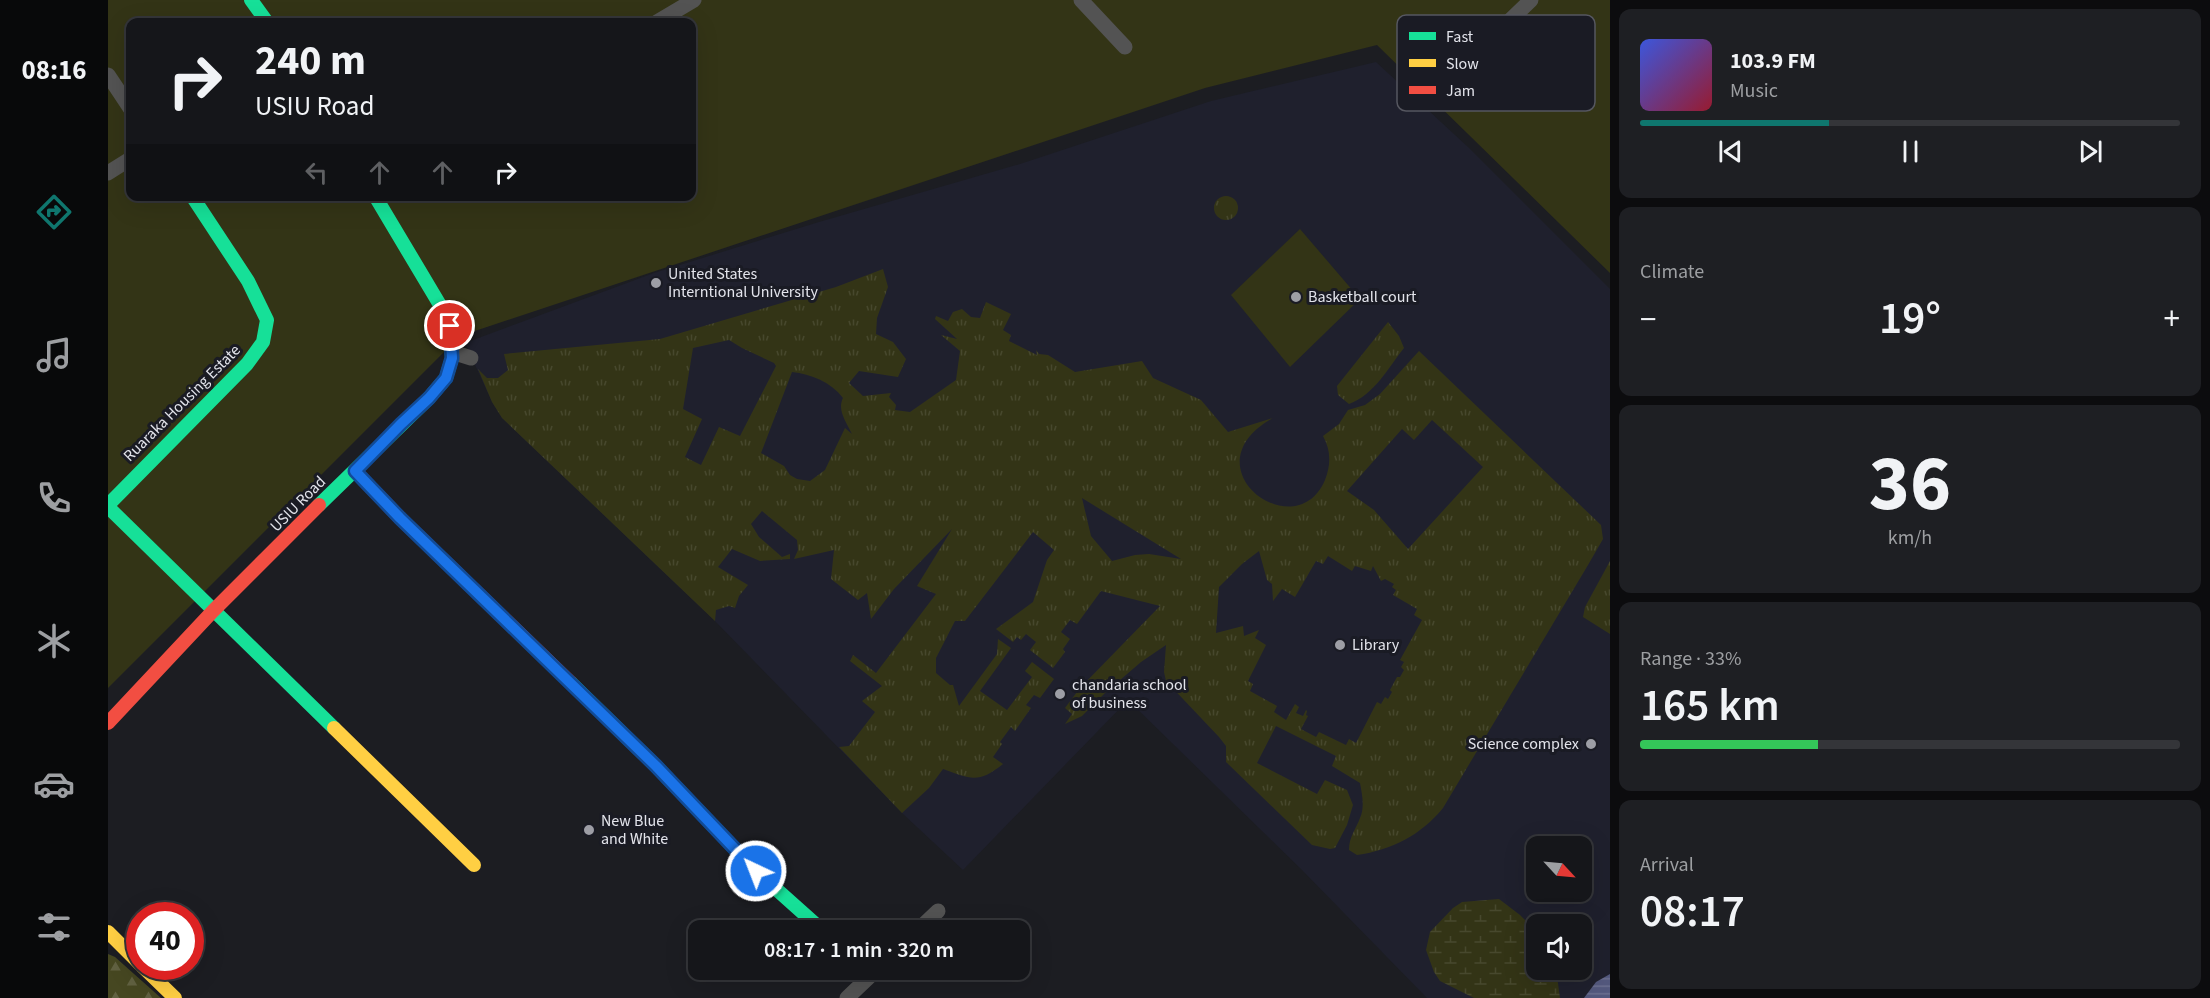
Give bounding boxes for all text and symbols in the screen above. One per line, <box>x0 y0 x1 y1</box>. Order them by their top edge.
legend <box>1397 15 1595 111</box>
text: Fast <box>1446 26 1474 48</box>
text: 240 m <box>255 31 366 91</box>
icon: right <box>156 42 234 120</box>
text: 103.9 FM <box>1730 45 1816 77</box>
text: 08:16 <box>21 51 87 90</box>
text: Slow <box>1446 53 1479 75</box>
text: Music <box>1730 77 1778 105</box>
text: Jam <box>1446 80 1475 102</box>
text: USIU Road <box>255 87 374 126</box>
icon: previous <box>1714 135 1747 168</box>
icon: pause <box>1894 135 1927 168</box>
icon: next <box>2074 135 2107 168</box>
icon: left <box>300 156 333 189</box>
icon: ahead <box>363 156 396 189</box>
icon: ahead <box>426 156 459 189</box>
icon: right <box>489 156 522 189</box>
icon: directions <box>33 191 75 233</box>
text: Climate <box>1640 258 1704 286</box>
place label: United States Interntional University <box>668 263 818 303</box>
marker: United States Interntional University <box>649 276 663 290</box>
place label: Basketball court <box>1308 286 1417 308</box>
text: 19° <box>1879 287 1941 351</box>
marker: Basketball court <box>1289 290 1303 304</box>
text: − <box>1640 296 1656 343</box>
text: + <box>2164 296 2180 343</box>
pin <box>424 300 475 351</box>
icon: arrive <box>433 309 466 342</box>
icon: music <box>33 334 75 376</box>
street label: Ruaraka Housing Estate <box>119 340 245 466</box>
text: 36 <box>1869 429 1951 540</box>
street label: USIU Road <box>265 471 331 537</box>
icon: phone <box>33 477 75 519</box>
text: km/h <box>1888 524 1932 552</box>
icon: climate <box>33 620 75 662</box>
place label: Library <box>1352 634 1400 656</box>
marker: Library <box>1333 638 1347 652</box>
text: Range · 33% <box>1640 645 1741 673</box>
place label: chandaria school of business <box>1072 674 1187 714</box>
text: 165 km <box>1640 674 1780 738</box>
marker: chandaria school of business <box>1053 687 1067 701</box>
place label: Science complex <box>1468 733 1579 755</box>
marker: Science complex <box>1584 737 1598 751</box>
icon: car <box>33 763 75 805</box>
place label: New Blue and White <box>601 810 668 850</box>
marker: New Blue and White <box>582 823 596 837</box>
north arrow <box>1526 836 1592 902</box>
map controls <box>1526 836 1592 980</box>
position arrow <box>724 839 788 903</box>
text: Arrival <box>1640 851 1694 879</box>
text: 08:17 <box>1640 880 1745 944</box>
speed limit sign: 40 <box>126 902 204 980</box>
icon: filters <box>33 906 75 948</box>
button: sound <box>1526 914 1592 980</box>
text: 08:17 · 1 min · 320 m <box>764 934 954 966</box>

